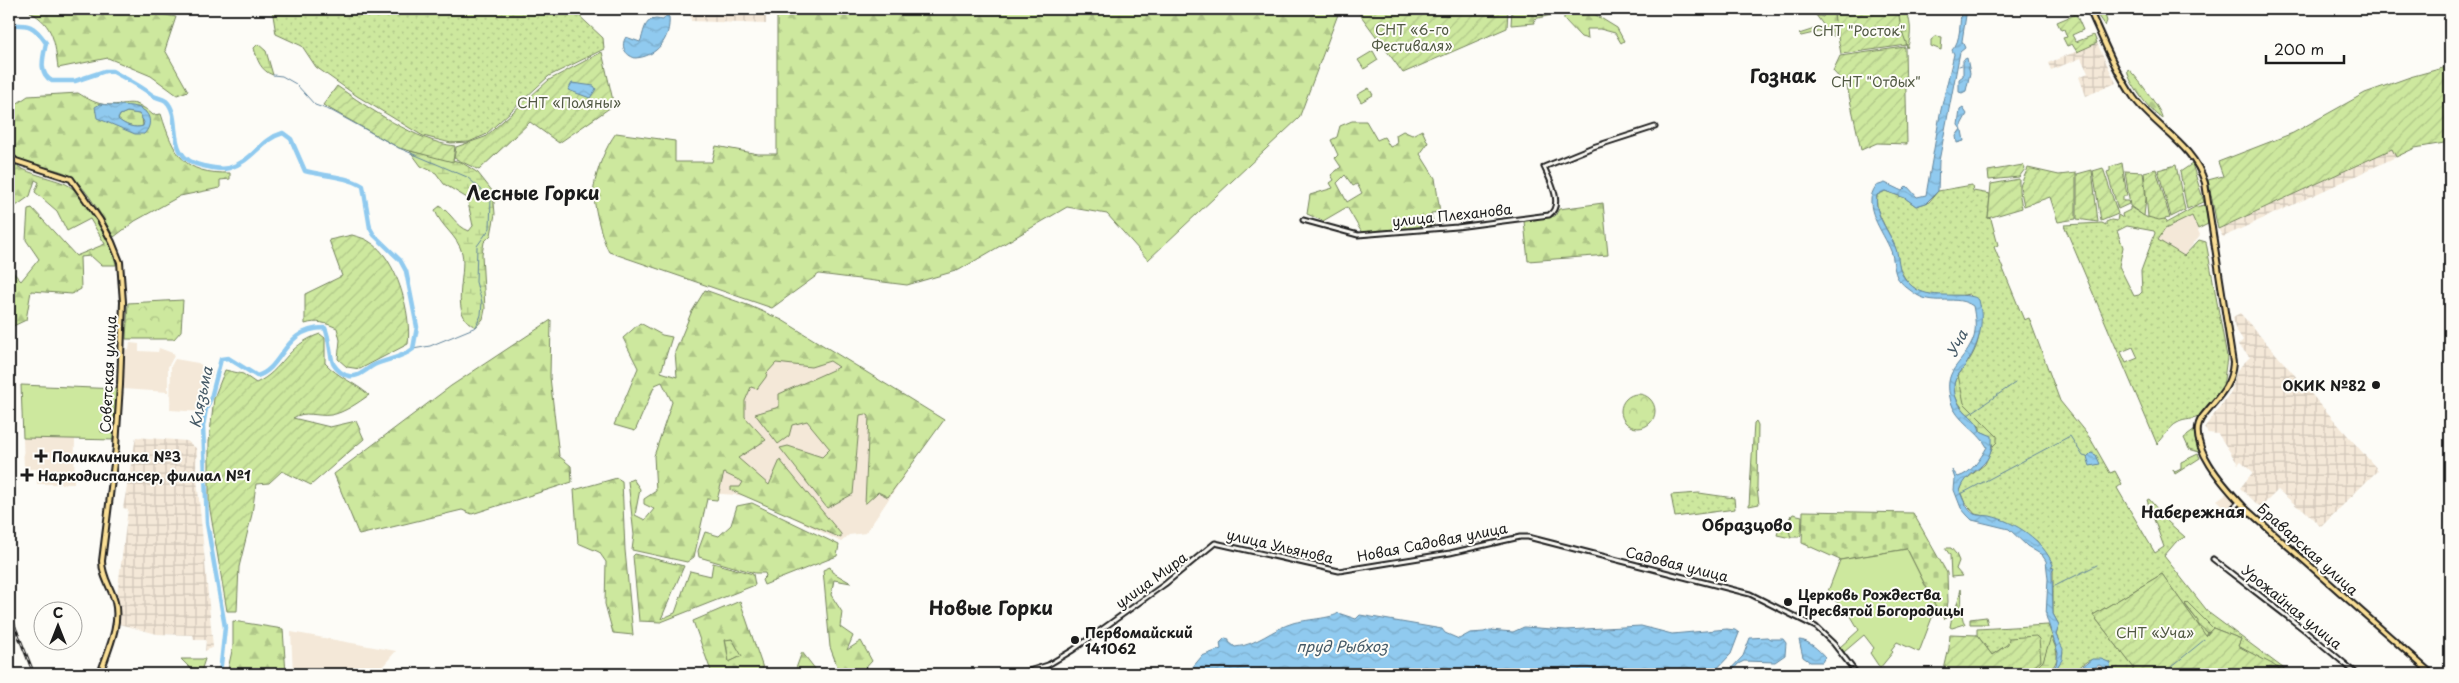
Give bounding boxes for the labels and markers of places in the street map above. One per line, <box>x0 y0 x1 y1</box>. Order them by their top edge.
place label: ОКИК №82 <box>2283 375 2366 396</box>
marker: ОКИК №82 <box>2370 379 2382 391</box>
place label: Поликлиника №3 <box>52 446 181 467</box>
marker: Поликлиника №3 <box>34 449 48 463</box>
place label: Наркодиспансер, филиал №1 <box>38 465 251 486</box>
marker: Наркодиспансер, филиал №1 <box>20 468 34 482</box>
place label: Церковь Рождества Пресвятой Богородицы <box>1798 584 1964 621</box>
marker: Церковь Рождества Пресвятой Богородицы <box>1782 596 1794 608</box>
place label: Первомайский 141062 <box>1085 622 1193 659</box>
marker: Первомайский 141062 <box>1069 634 1081 646</box>

